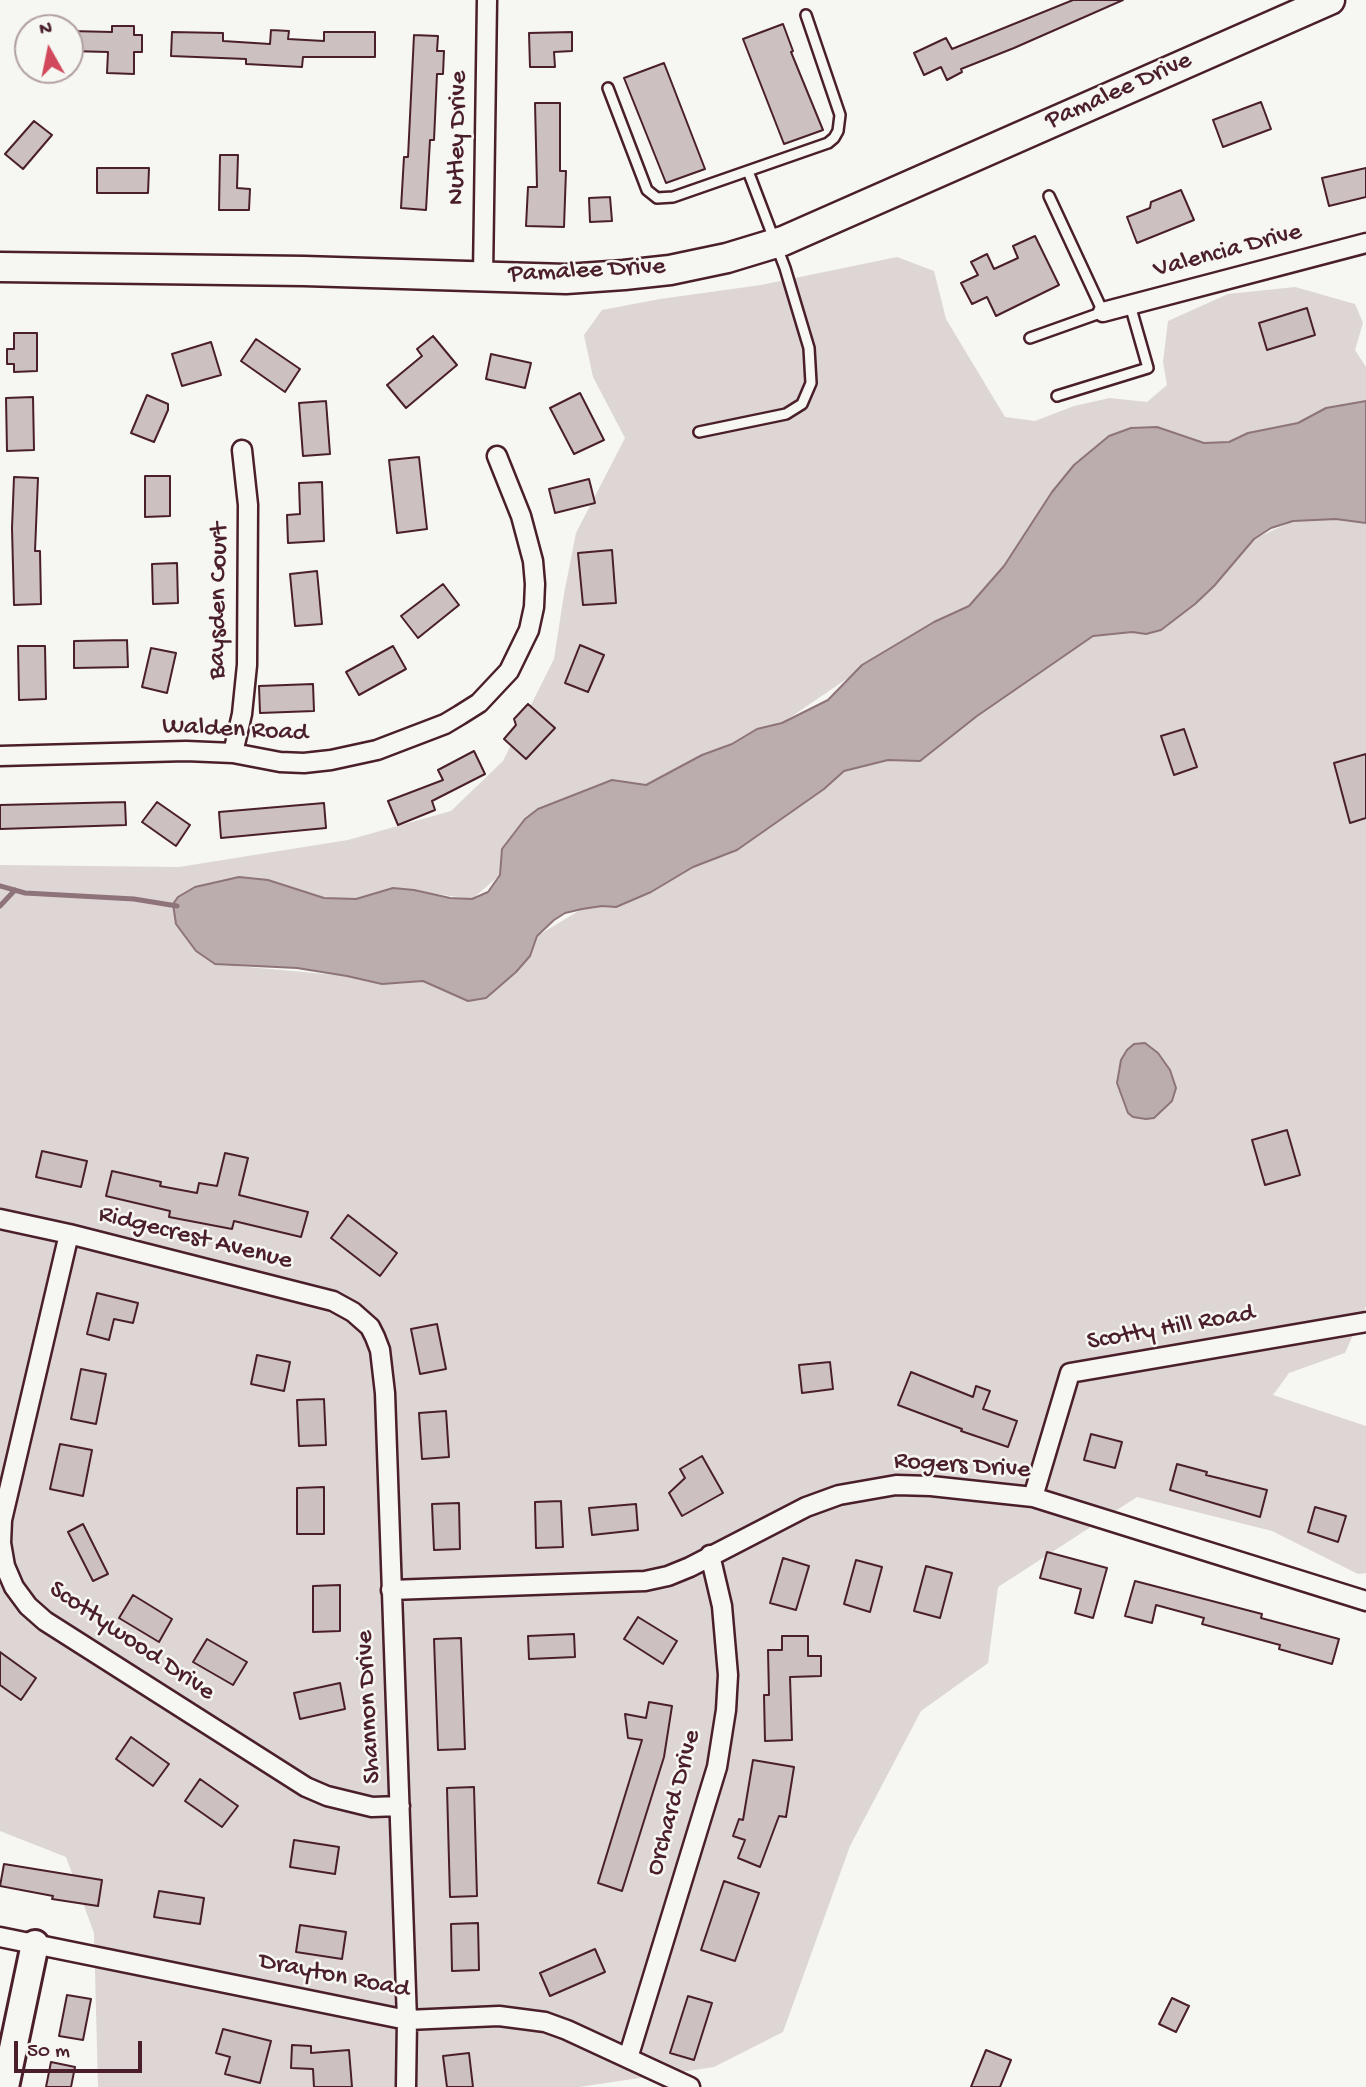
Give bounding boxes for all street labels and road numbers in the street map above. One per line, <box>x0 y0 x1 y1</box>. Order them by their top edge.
street label: Pamalee Drive <box>1041 46 1197 138</box>
street label: Nutley Drive <box>442 70 476 206</box>
street label: Valencia Drive <box>1150 217 1306 287</box>
street label: Pamalee Drive <box>508 252 666 292</box>
street label: Baysden Court <box>203 522 237 680</box>
street label: Walden Road <box>161 712 309 750</box>
street label: Ridgecrest Avenue <box>95 1200 295 1278</box>
street label: Scotty Hill Road <box>1085 1299 1257 1359</box>
street label: Rogers Drive <box>893 1447 1031 1487</box>
street label: Scottywood Drive <box>42 1575 220 1709</box>
street label: Shannon Drive <box>350 1629 390 1785</box>
street label: Orchard Drive <box>641 1727 709 1879</box>
street label: Drayton Road <box>256 1947 412 2007</box>

